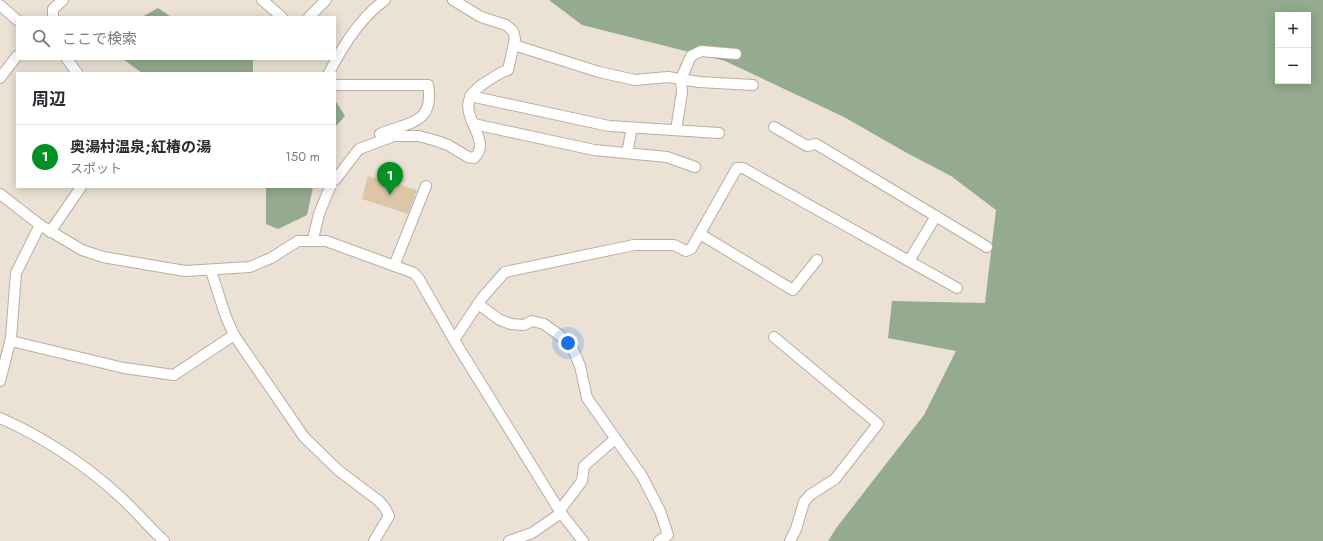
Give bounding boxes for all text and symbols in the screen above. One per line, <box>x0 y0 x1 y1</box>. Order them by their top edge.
map controls <box>1275 12 1311 84</box>
button: + <box>1275 12 1311 48</box>
search box <box>16 16 336 60</box>
icon: search <box>30 27 52 49</box>
text: ここで検索 <box>62 28 137 50</box>
button: − <box>1275 48 1311 84</box>
text: 周辺 <box>32 87 66 111</box>
text: 奥湯村温泉;紅椿の湯 <box>70 136 211 158</box>
text: 1 <box>42 147 48 166</box>
text: 150 m <box>285 147 320 166</box>
text: スポット <box>70 159 122 178</box>
pin: 1 <box>377 162 403 195</box>
your location <box>558 333 578 353</box>

